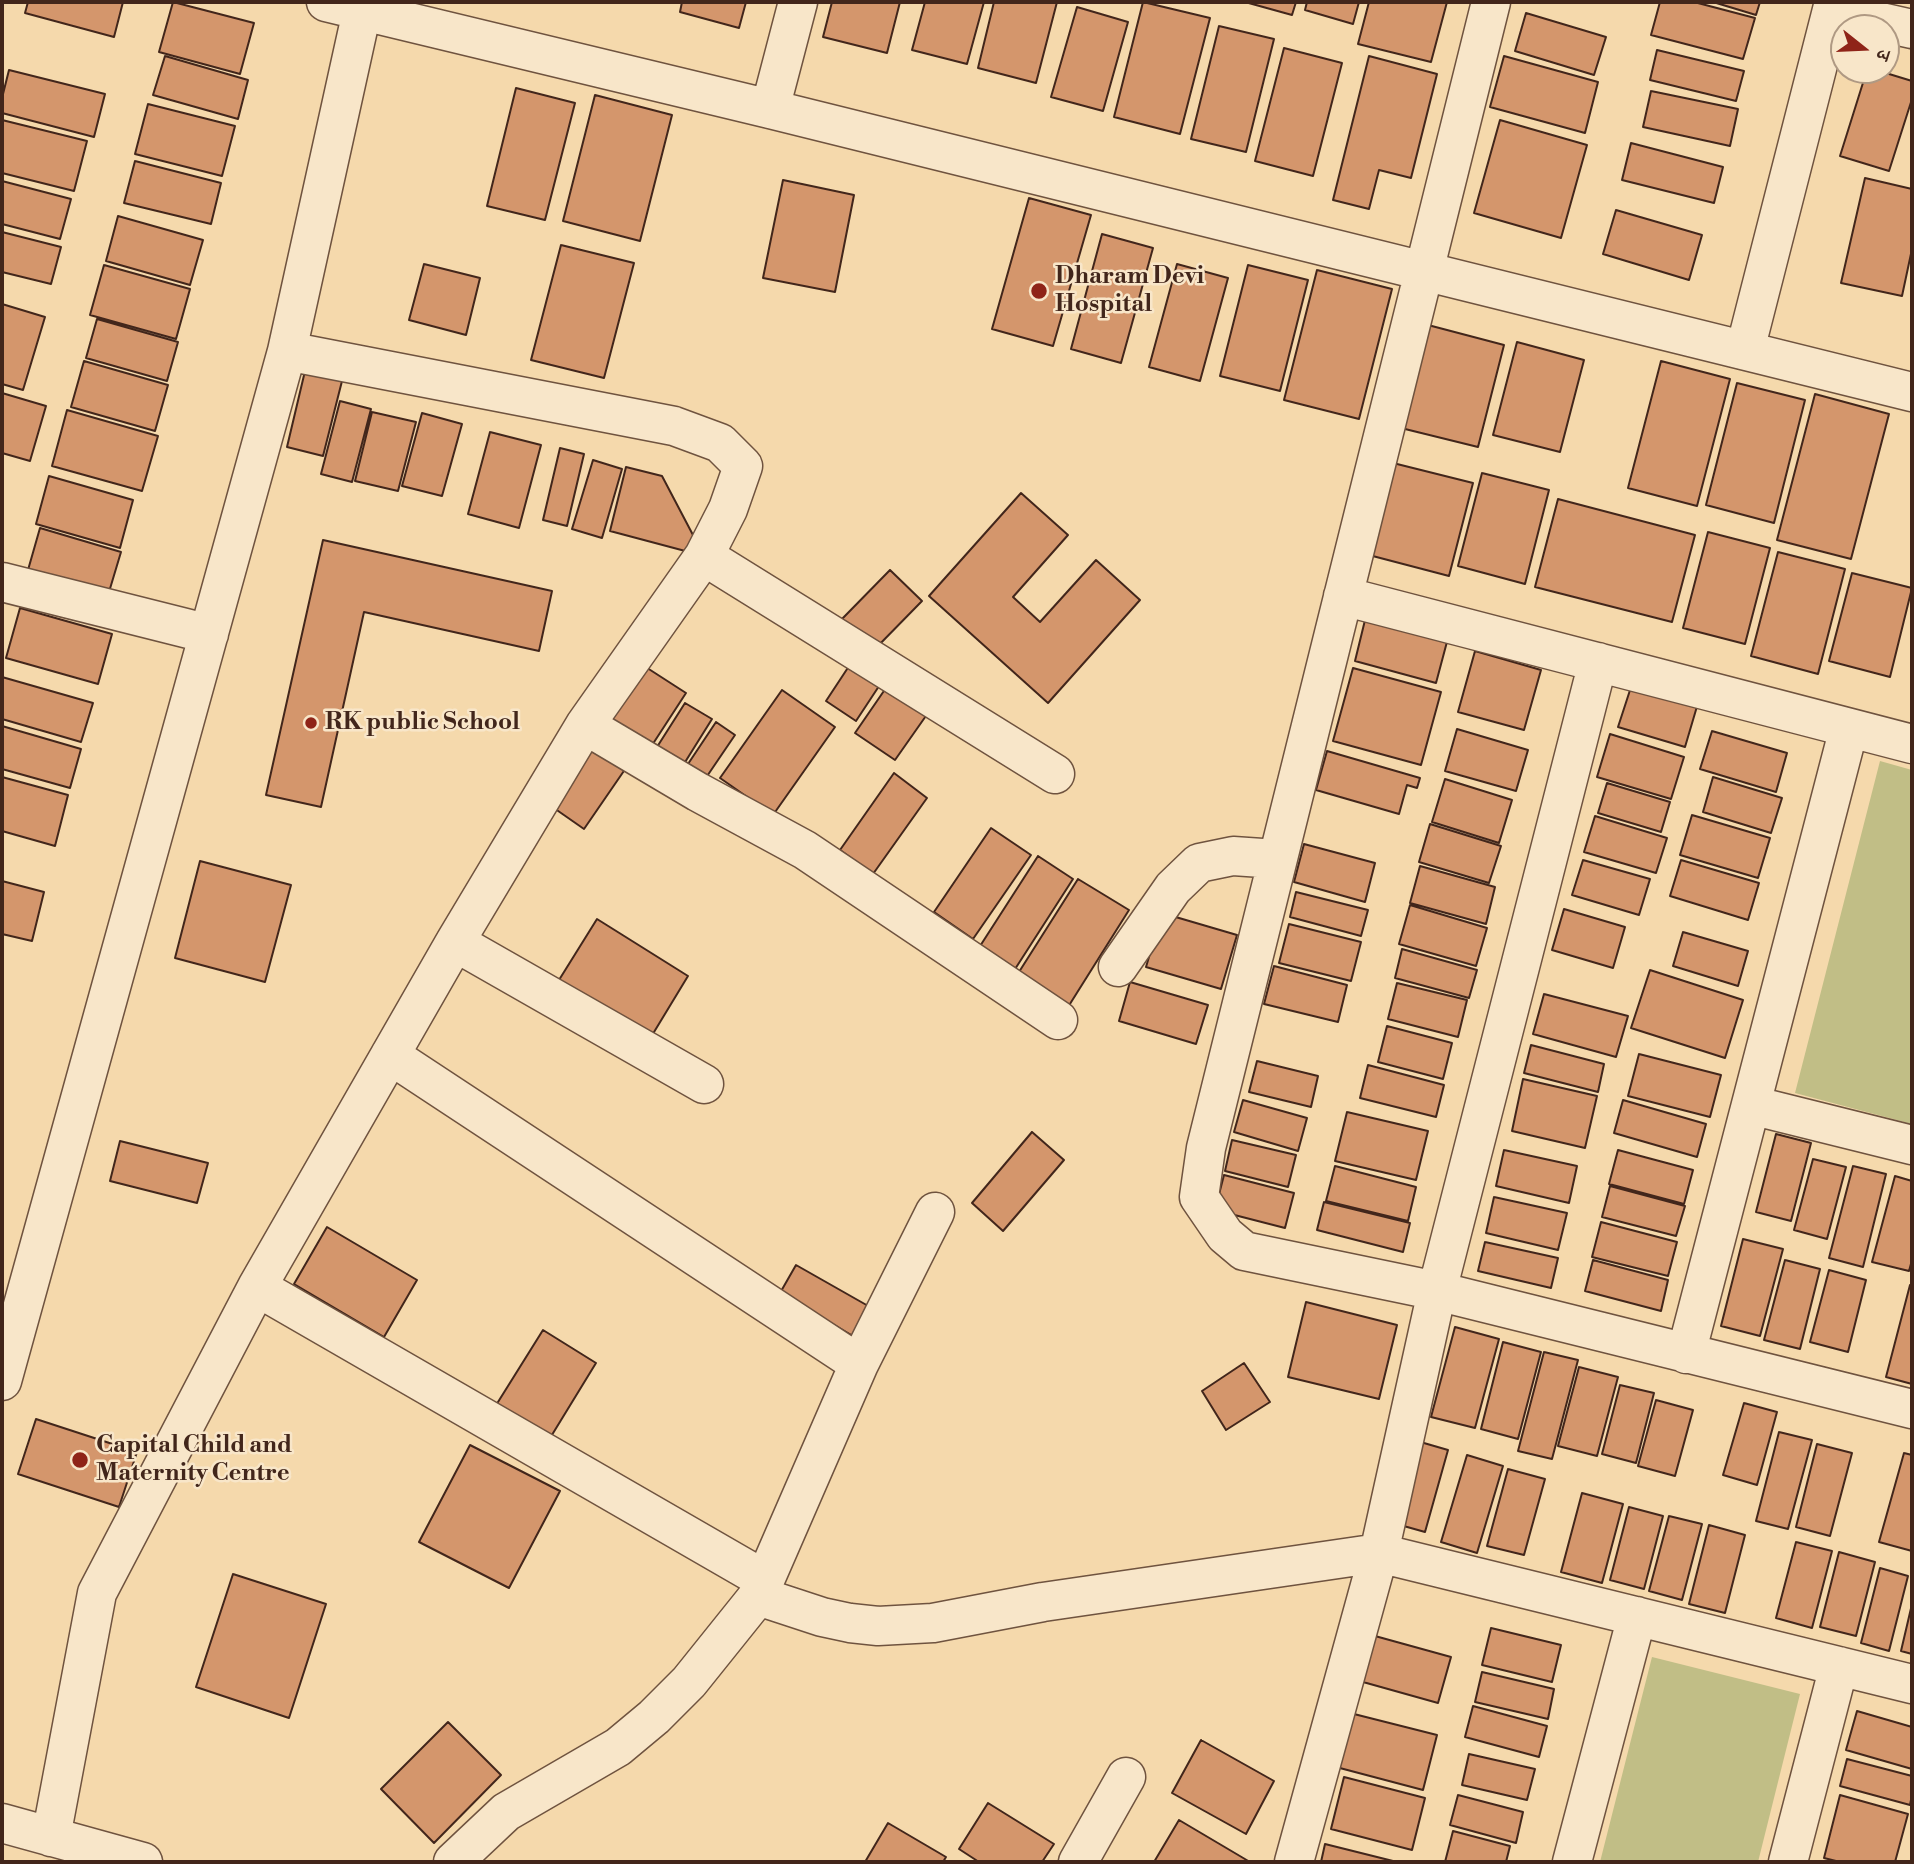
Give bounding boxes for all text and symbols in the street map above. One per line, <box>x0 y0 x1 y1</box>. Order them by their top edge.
north arrow <box>1830 14 1900 84</box>
text: उ <box>1870 47 1896 63</box>
place label: Dharam Devi Hospital <box>1055 263 1204 319</box>
marker: Dharam Devi Hospital <box>1029 281 1049 301</box>
place label: RK public School <box>325 709 520 737</box>
marker: RK public School <box>303 715 319 731</box>
place label: Capital Child and Maternity Centre <box>96 1432 292 1488</box>
marker: Capital Child and Maternity Centre <box>70 1450 90 1470</box>

